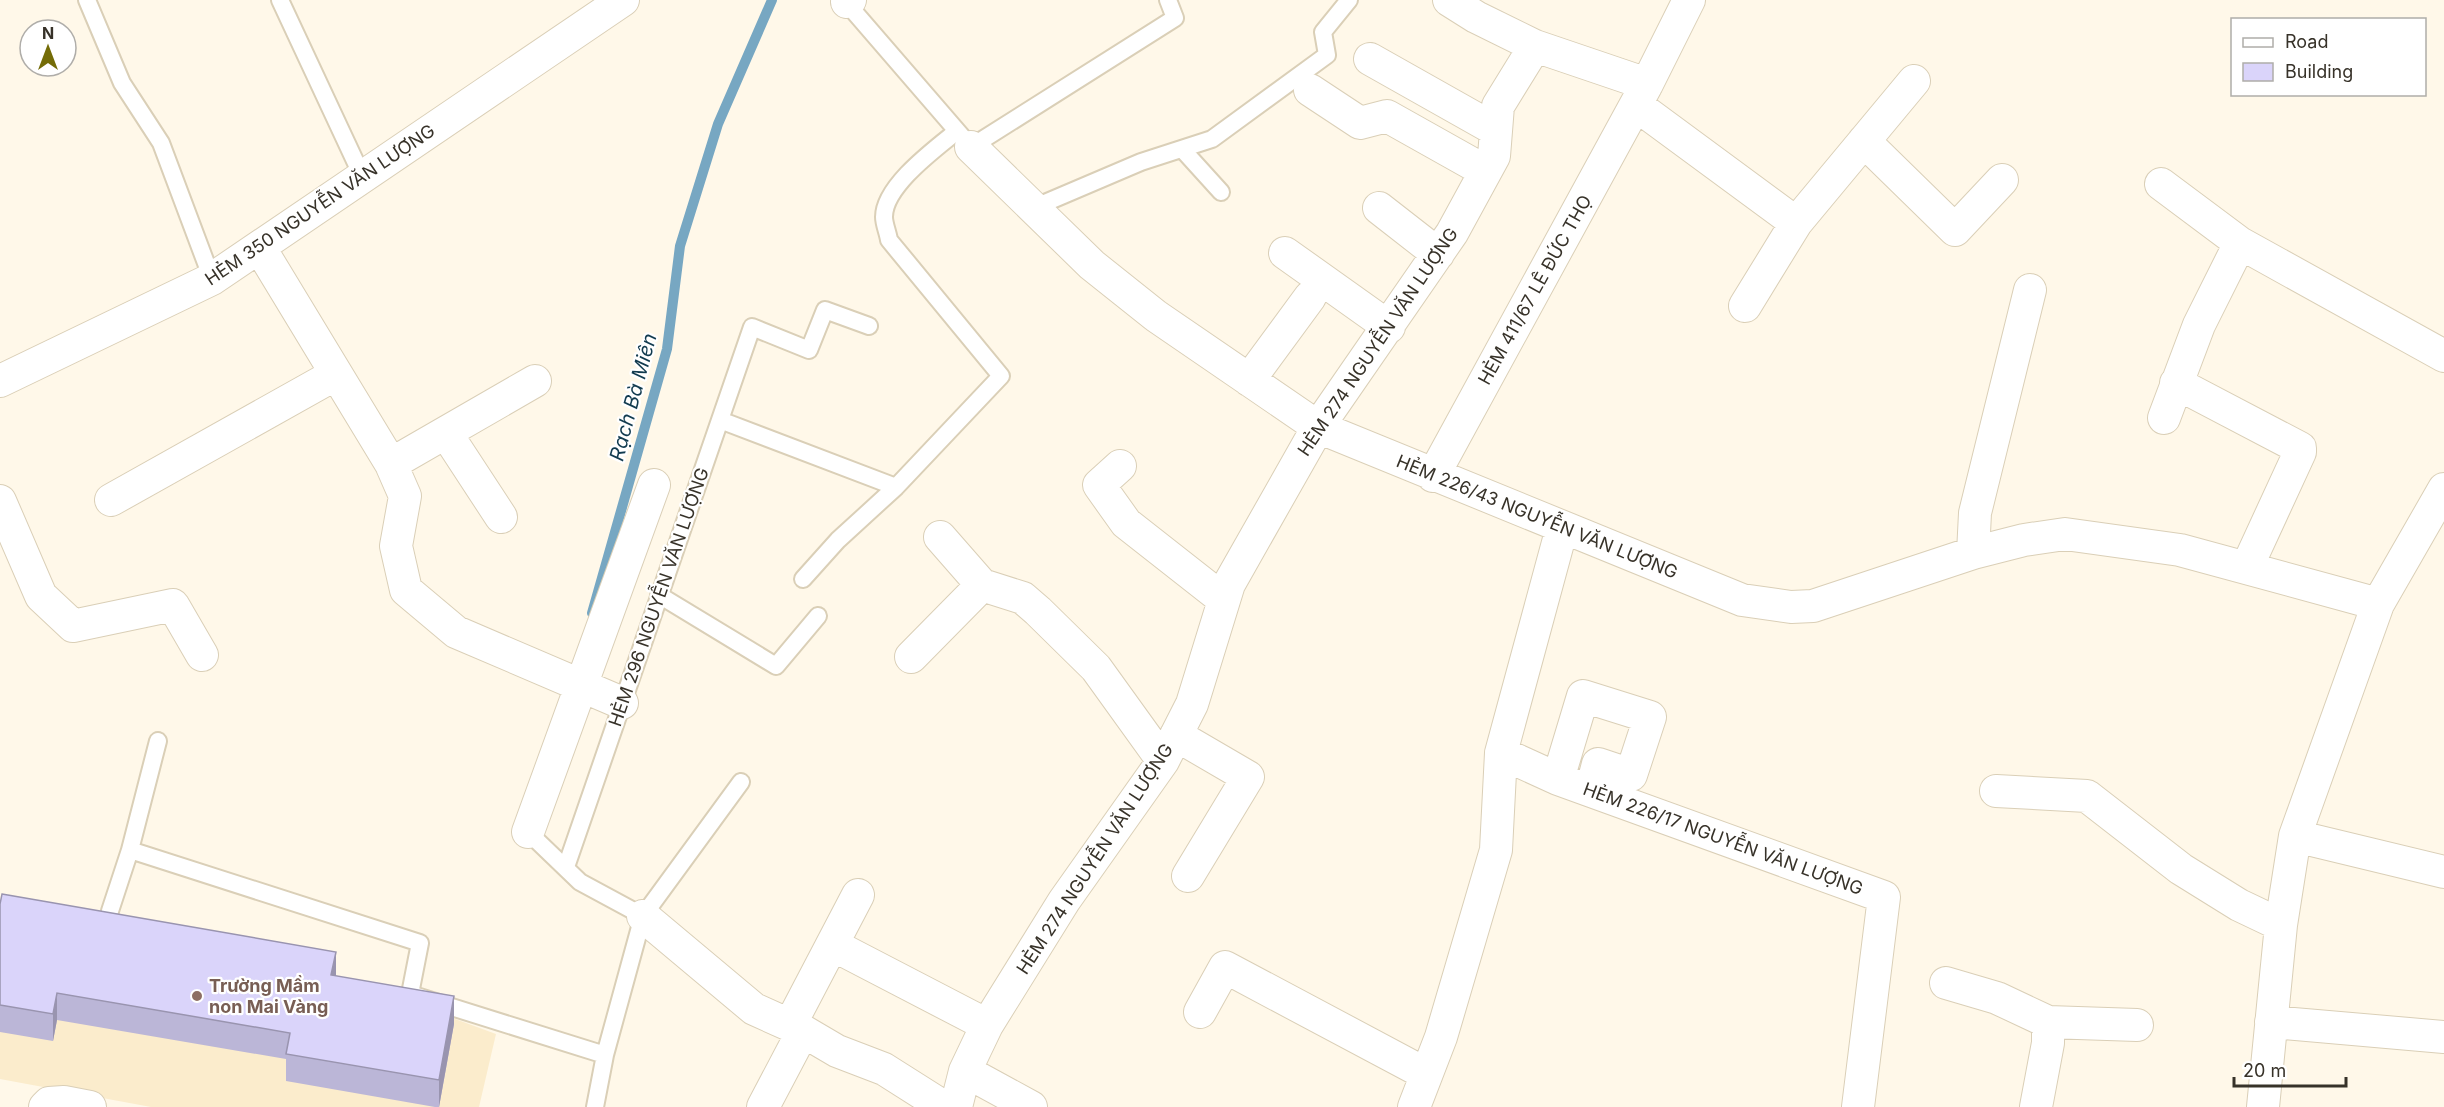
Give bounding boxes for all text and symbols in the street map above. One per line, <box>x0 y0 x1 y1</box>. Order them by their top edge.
north arrow <box>18 18 78 78</box>
legend <box>2231 18 2426 96</box>
text: N <box>42 23 54 43</box>
text: Road <box>2285 31 2328 52</box>
text: Building <box>2285 61 2353 82</box>
street label: HẺM 350 NGUYỄN VĂN LƯỢNG <box>199 116 439 289</box>
street label: HẺM 411/67 LÊ ĐỨC THỌ <box>1473 191 1596 388</box>
street label: HẺM 274 NGUYỄN VĂN LƯỢNG <box>1290 221 1462 460</box>
water label: Rạch Bà Miên <box>604 331 662 463</box>
street label: HẺM 226/43 NGUYỄN VĂN LƯỢNG <box>1394 447 1682 583</box>
street label: HẺM 296 NGUYỄN VĂN LƯỢNG <box>600 463 713 729</box>
street label: HẺM 274 NGUYỄN VĂN LƯỢNG <box>1009 737 1177 978</box>
street label: HẺM 226/17 NGUYỄN VĂN LƯỢNG <box>1580 774 1867 899</box>
place label: Trường Mầm non Mai Vàng <box>209 975 328 1017</box>
marker: Trường Mầm non Mai Vàng <box>190 989 204 1003</box>
scale bar <box>2234 1050 2346 1088</box>
text: 20 m <box>2243 1060 2286 1081</box>

